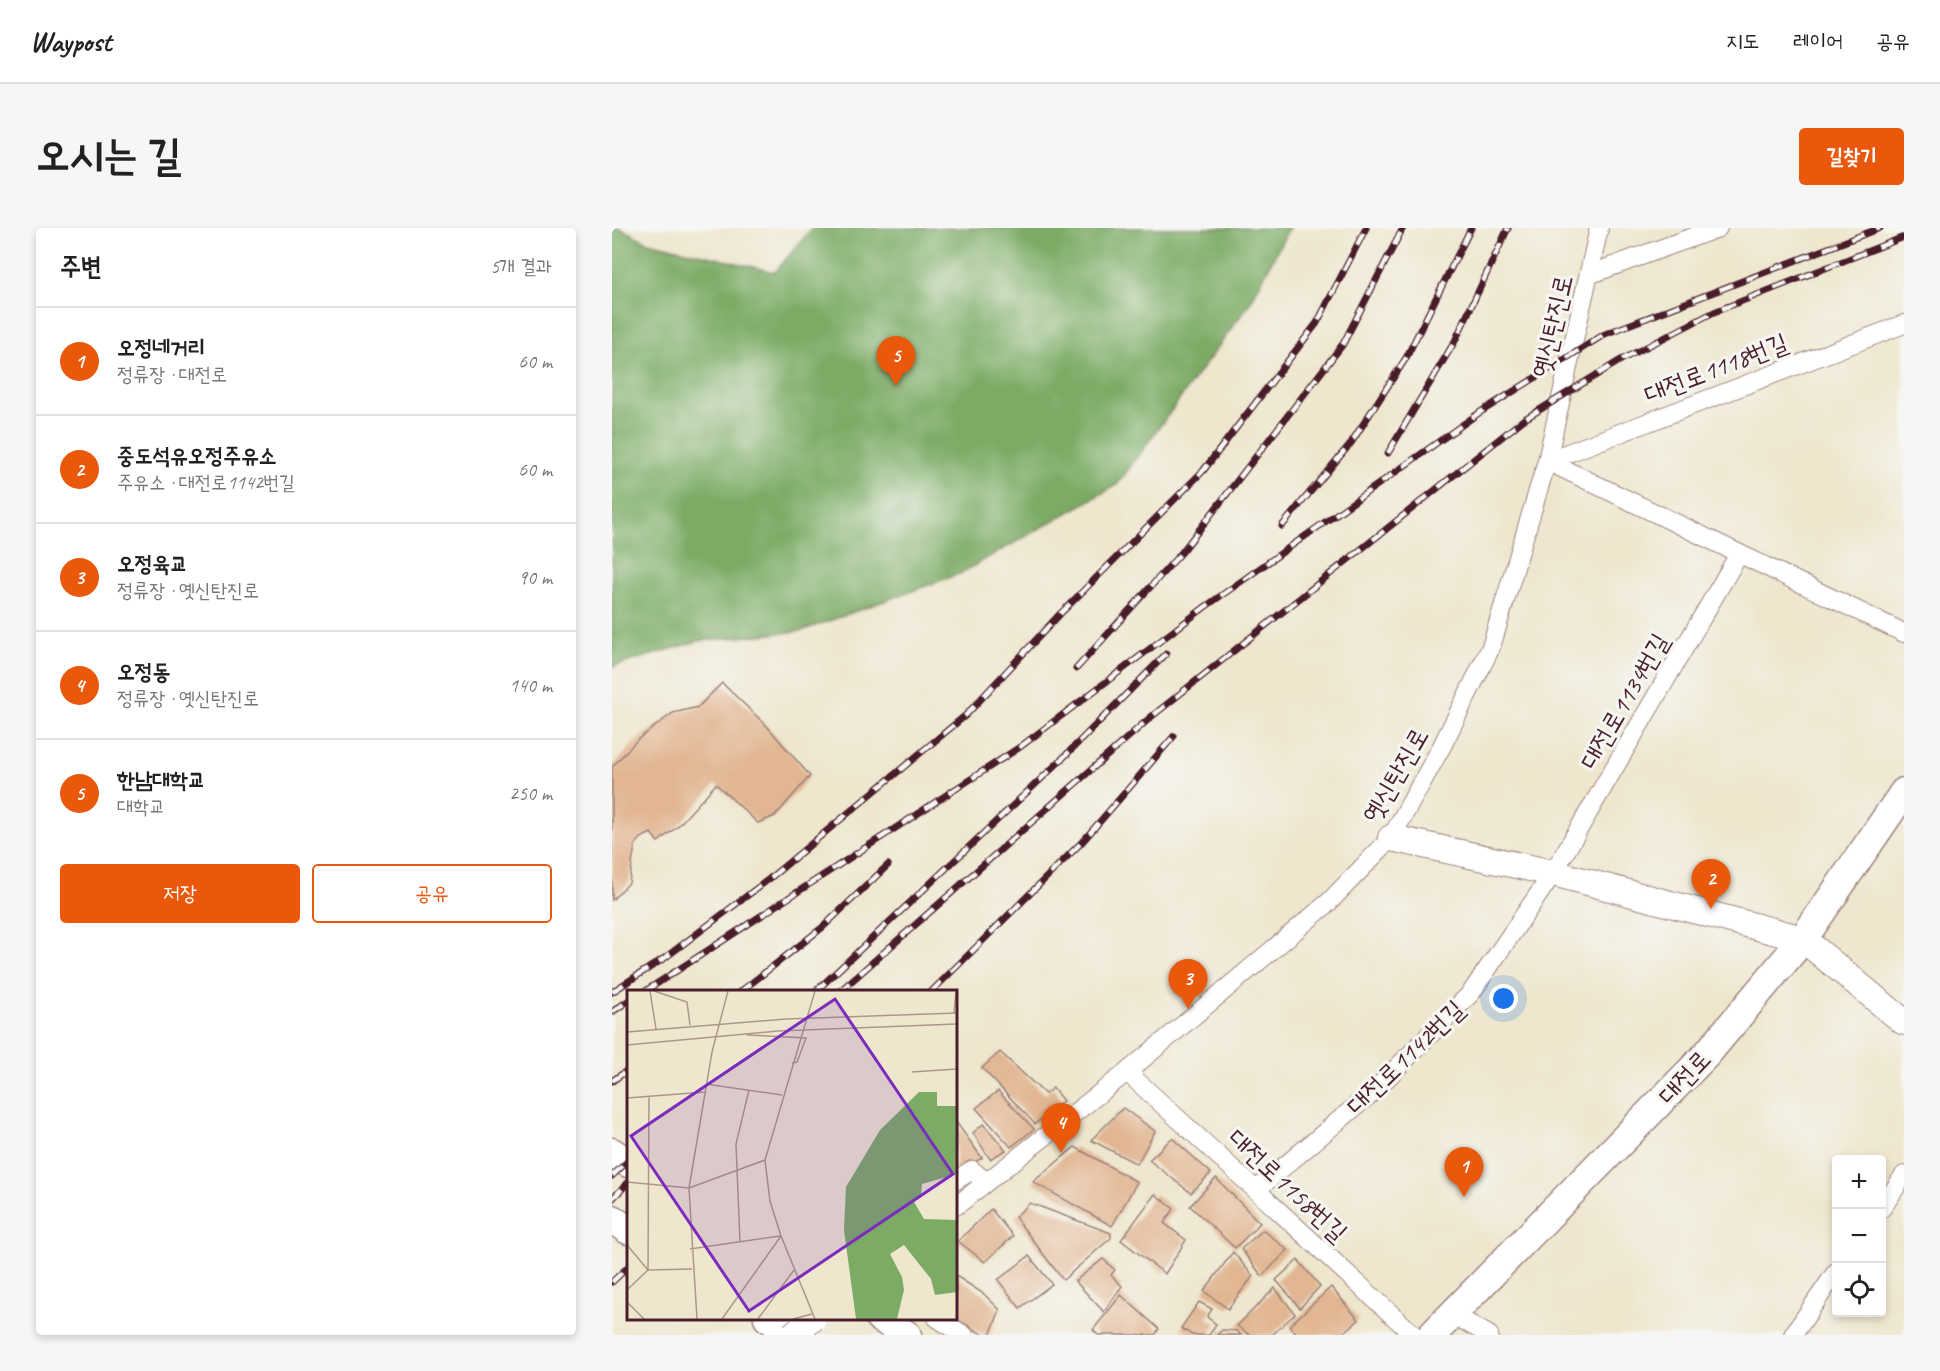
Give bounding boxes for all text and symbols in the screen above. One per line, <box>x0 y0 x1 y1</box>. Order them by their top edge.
text: Waypost <box>30 24 111 59</box>
text: 지도 <box>1726 28 1760 54</box>
text: 레이어 <box>1793 28 1843 54</box>
text: 공유 <box>1876 28 1910 54</box>
button: 길찾기 <box>1799 128 1904 185</box>
text: 오시는 길 <box>36 129 181 182</box>
text: 주변 <box>60 250 102 283</box>
text: 5개 결과 <box>490 254 552 279</box>
street label: 옛신탄진로 <box>1525 271 1580 381</box>
street label: 대전로1118번길 <box>1640 326 1793 411</box>
text: 오정네거리 <box>117 334 206 362</box>
pin: 5 <box>876 336 916 386</box>
text: 1 <box>75 349 84 374</box>
text: 60 m <box>518 349 552 374</box>
text: 정류장 · 대전로 <box>117 362 227 387</box>
text: 중도석유오정주유소 <box>117 442 276 470</box>
text: 2 <box>75 457 84 482</box>
text: 60 m <box>518 457 552 482</box>
text: 주유소 · 대전로1142번길 <box>117 470 295 495</box>
text: 오정육교 <box>117 550 188 578</box>
text: 3 <box>75 565 84 590</box>
text: 90 m <box>518 565 552 590</box>
text: 정류장 · 옛신탄진로 <box>117 578 259 603</box>
street label: 대전로1134번길 <box>1572 627 1677 775</box>
text: 오정동 <box>117 658 170 686</box>
text: 4 <box>75 673 84 698</box>
text: 140 m <box>509 673 552 698</box>
text: 정류장 · 옛신탄진로 <box>117 686 259 711</box>
street label: 옛신탄진로 <box>1355 722 1436 829</box>
text: 한남대학교 <box>117 766 206 794</box>
text: 5 <box>75 781 84 806</box>
text: 250 m <box>509 781 552 806</box>
text: 대학교 <box>117 794 165 819</box>
pin: 2 <box>1692 860 1730 909</box>
button: 저장 <box>60 864 300 923</box>
button: 공유 <box>312 864 552 923</box>
pin: 3 <box>1168 960 1208 1009</box>
your location <box>1489 984 1518 1013</box>
inset map <box>627 990 957 1320</box>
street label: 대전로1142번길 <box>1339 993 1471 1122</box>
street label: 대전로 <box>1651 1043 1718 1112</box>
pin: 4 <box>1042 1104 1080 1153</box>
street label: 대전로1158번길 <box>1221 1122 1354 1249</box>
pin: 1 <box>1444 1148 1484 1197</box>
map controls <box>1832 1155 1886 1317</box>
button: + <box>1832 1155 1886 1209</box>
button: − <box>1832 1209 1886 1263</box>
button: locate <box>1832 1263 1886 1317</box>

